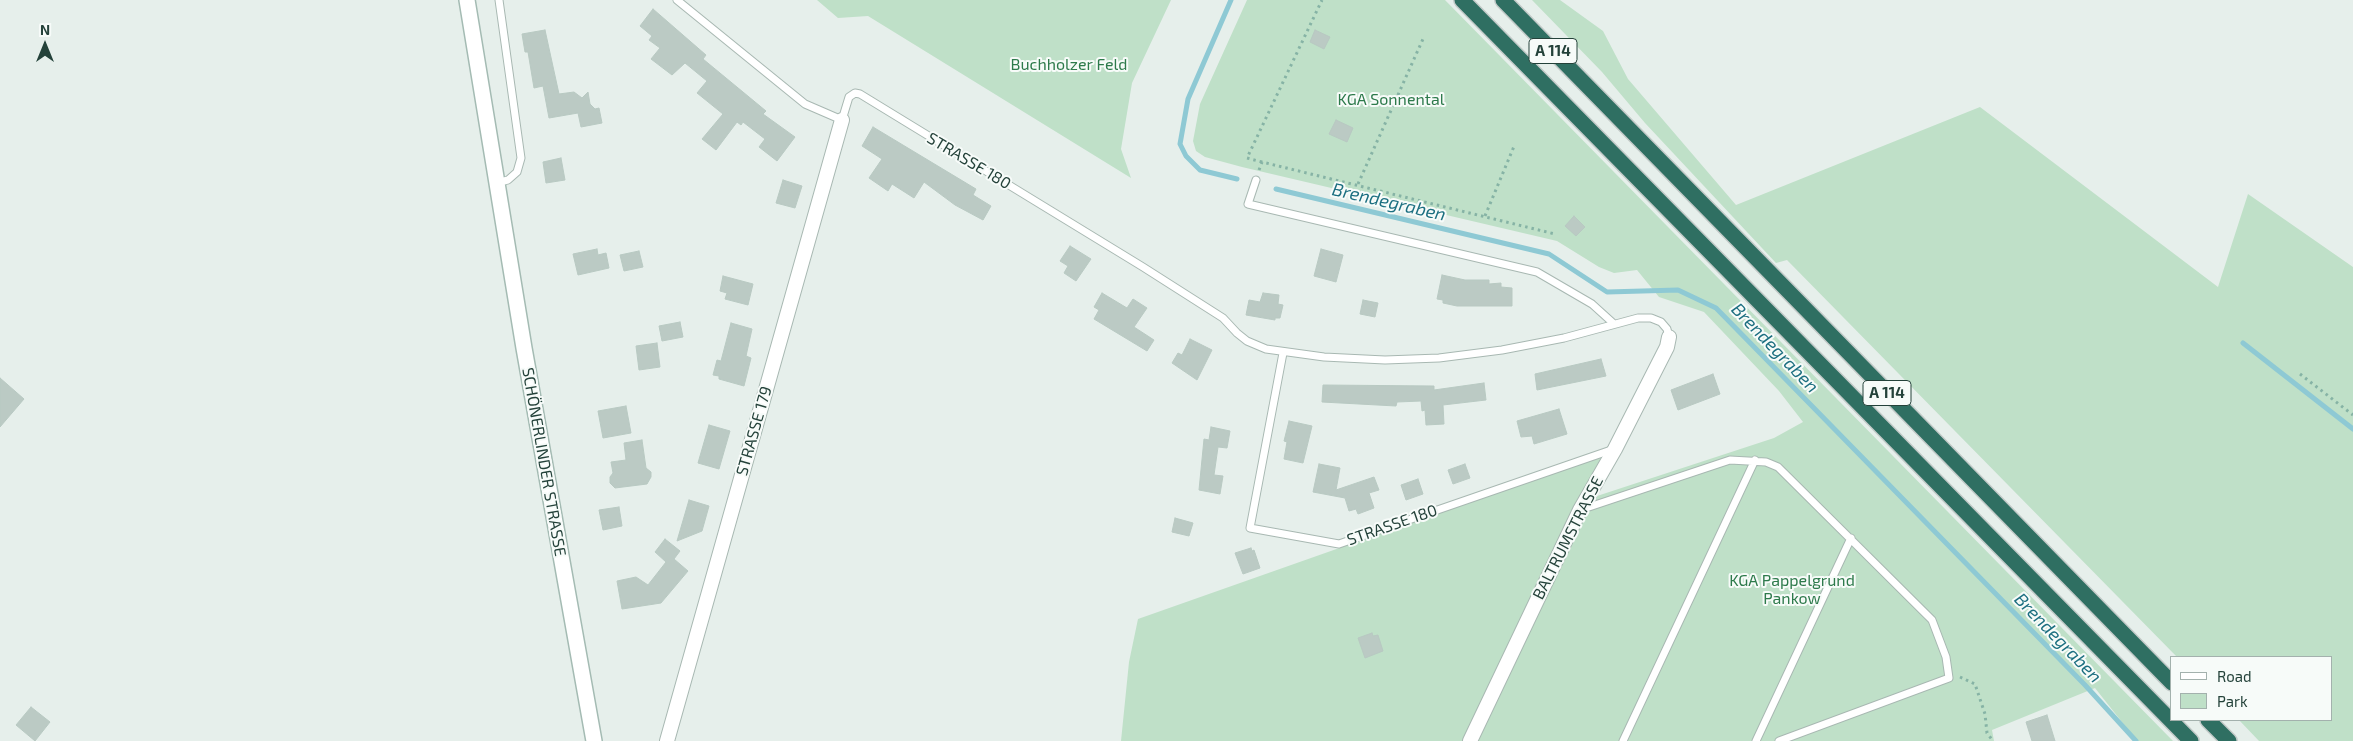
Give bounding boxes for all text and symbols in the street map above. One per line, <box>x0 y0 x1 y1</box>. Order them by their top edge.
north arrow <box>20 20 70 70</box>
text: N <box>40 21 50 38</box>
road number: A 114 <box>1529 38 1577 64</box>
park label: Buchholzer Feld <box>1011 55 1127 75</box>
park label: KGA Sonnental <box>1338 90 1444 110</box>
street label: STRASSE 180 <box>924 128 1014 194</box>
water label: Brendegraben <box>1330 178 1448 226</box>
water label: Brendegraben <box>1727 299 1823 397</box>
street label: SCHÖNERLINDER STRASSE <box>518 366 570 558</box>
road number: A 114 <box>1863 380 1911 406</box>
street label: STRASSE 179 <box>732 384 776 478</box>
street label: BALTRUMSTRASSE <box>1529 473 1607 603</box>
street label: STRASSE 180 <box>1344 501 1440 549</box>
park label: KGA Pappelgrund Pankow <box>1729 571 1855 609</box>
water label: Brendegraben <box>2010 589 2106 687</box>
legend <box>2170 656 2333 721</box>
text: Road <box>2217 667 2252 685</box>
text: Park <box>2217 692 2248 710</box>

